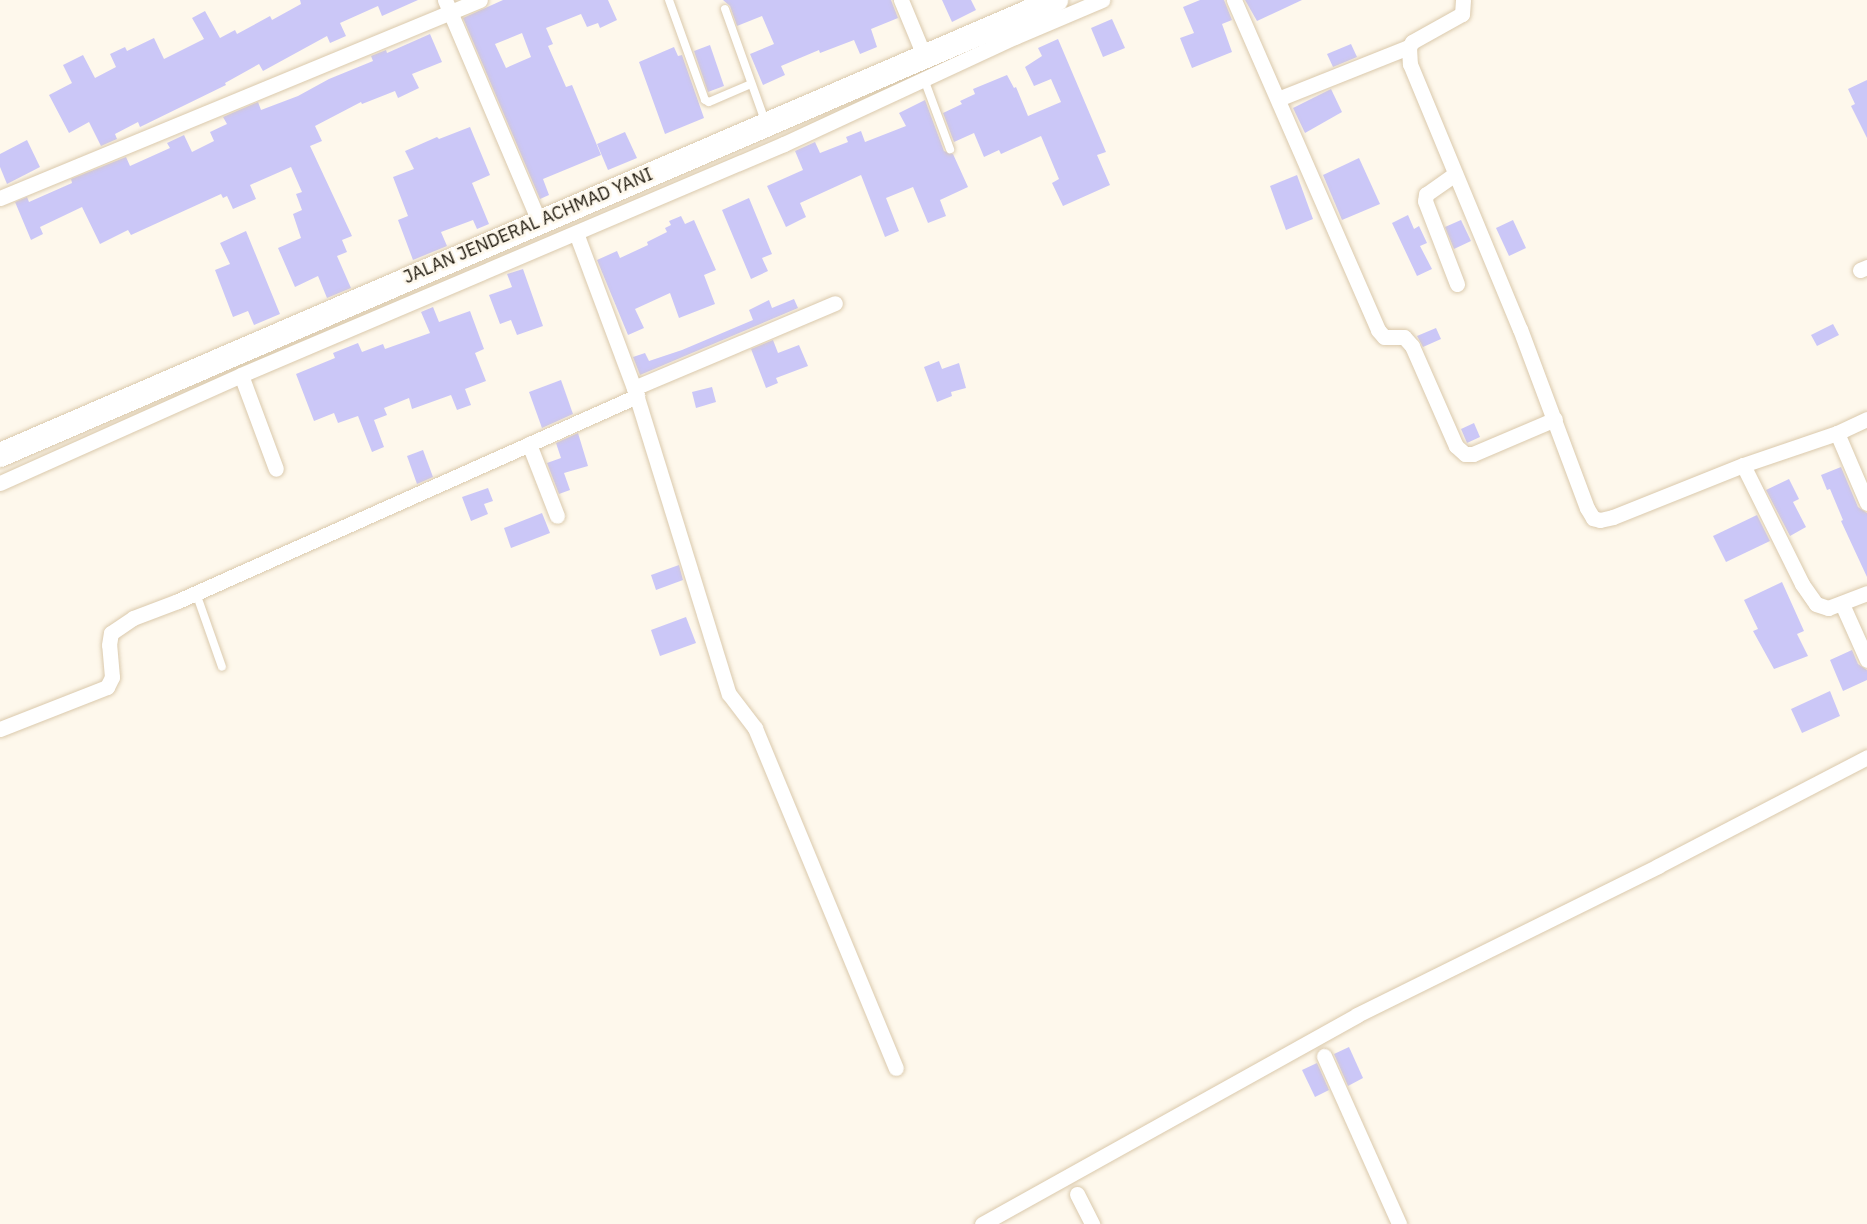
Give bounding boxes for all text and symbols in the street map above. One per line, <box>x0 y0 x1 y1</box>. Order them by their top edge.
street label: JALAN JENDERAL ACHMAD YANI <box>400 164 656 288</box>

